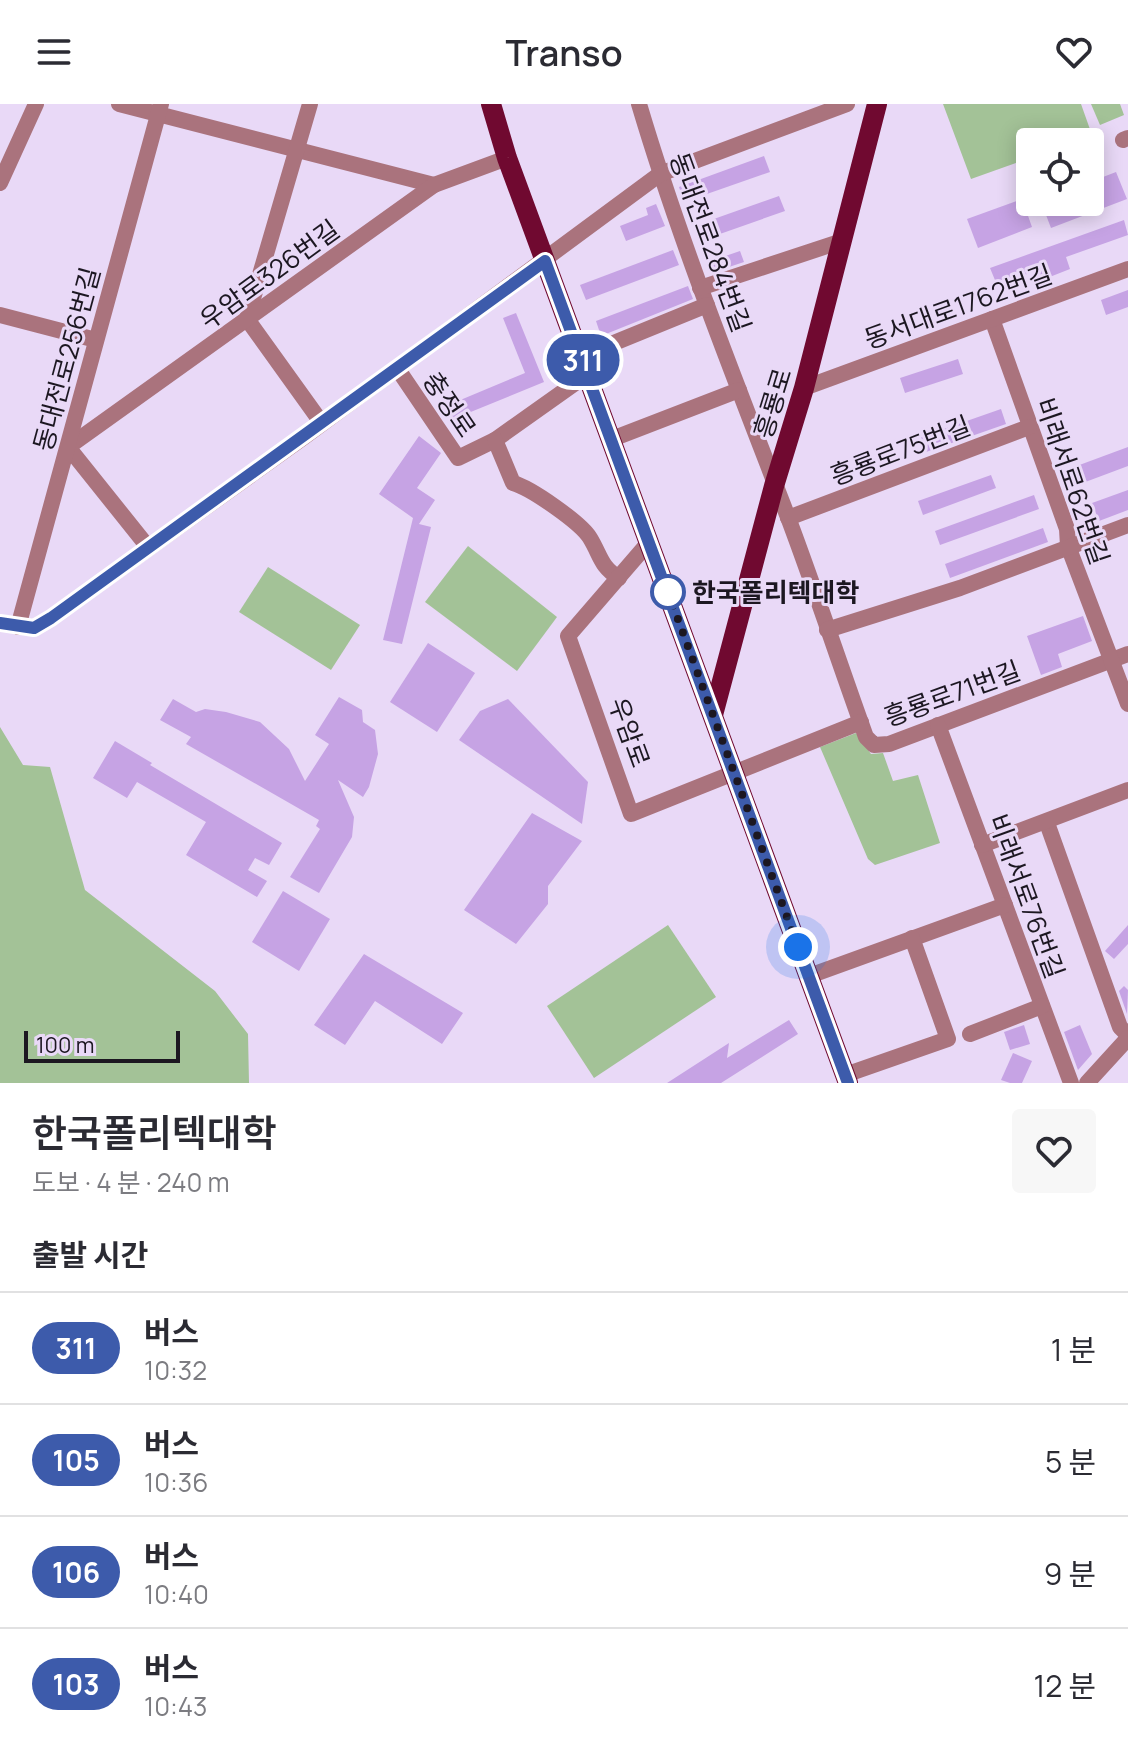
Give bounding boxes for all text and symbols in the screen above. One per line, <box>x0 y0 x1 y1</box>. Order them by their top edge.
text: Transo <box>505 28 623 77</box>
icon: menu <box>32 30 76 74</box>
icon: heart <box>1052 30 1096 74</box>
map controls <box>1016 128 1104 216</box>
button: locate <box>1016 128 1104 216</box>
street label: 동대전로284번길 <box>662 147 760 337</box>
street label: 우암로326번길 <box>192 211 346 337</box>
street label: 동서대로1762번길 <box>859 255 1057 357</box>
street label: 동대전로256번길 <box>24 263 108 455</box>
line badge: 311 <box>537 334 629 386</box>
text: 311 <box>563 341 603 379</box>
street label: 흥룡로 <box>744 363 800 443</box>
street label: 충정로 <box>415 364 485 444</box>
street label: 비래서로62번길 <box>1028 393 1118 569</box>
street label: 흥룡로75번길 <box>825 407 975 493</box>
place label: 한국폴리텍대학 <box>692 574 860 610</box>
marker: 한국폴리텍대학 <box>651 575 685 609</box>
street label: 흥룡로71번길 <box>879 652 1025 734</box>
street label: 우암로 <box>601 692 659 772</box>
street label: 비래서로76번길 <box>981 809 1073 983</box>
your location <box>778 927 818 967</box>
scale bar <box>24 1027 180 1063</box>
text: 100 m <box>36 1030 94 1060</box>
text: 한국폴리텍대학 <box>32 1106 277 1158</box>
button: heart <box>1012 1109 1096 1193</box>
text: 도보 · 4 분 · 240 m <box>32 1164 230 1200</box>
text: 출발 시간 <box>32 1234 148 1275</box>
text: 버스 <box>144 1311 199 1352</box>
text: 311 <box>56 1329 96 1367</box>
text: 1 분 <box>1051 1329 1096 1370</box>
text: 10:32 <box>144 1352 207 1388</box>
text: 버스 <box>144 1423 199 1464</box>
text: 105 <box>52 1441 100 1479</box>
text: 5 분 <box>1045 1441 1096 1482</box>
text: 10:36 <box>144 1464 208 1500</box>
text: 버스 <box>144 1535 199 1576</box>
text: 106 <box>52 1553 100 1591</box>
text: 9 분 <box>1044 1553 1096 1594</box>
text: 10:40 <box>144 1576 209 1612</box>
text: 버스 <box>144 1647 199 1688</box>
text: 103 <box>53 1665 99 1703</box>
text: 12 분 <box>1034 1665 1096 1706</box>
text: 10:43 <box>144 1688 207 1724</box>

